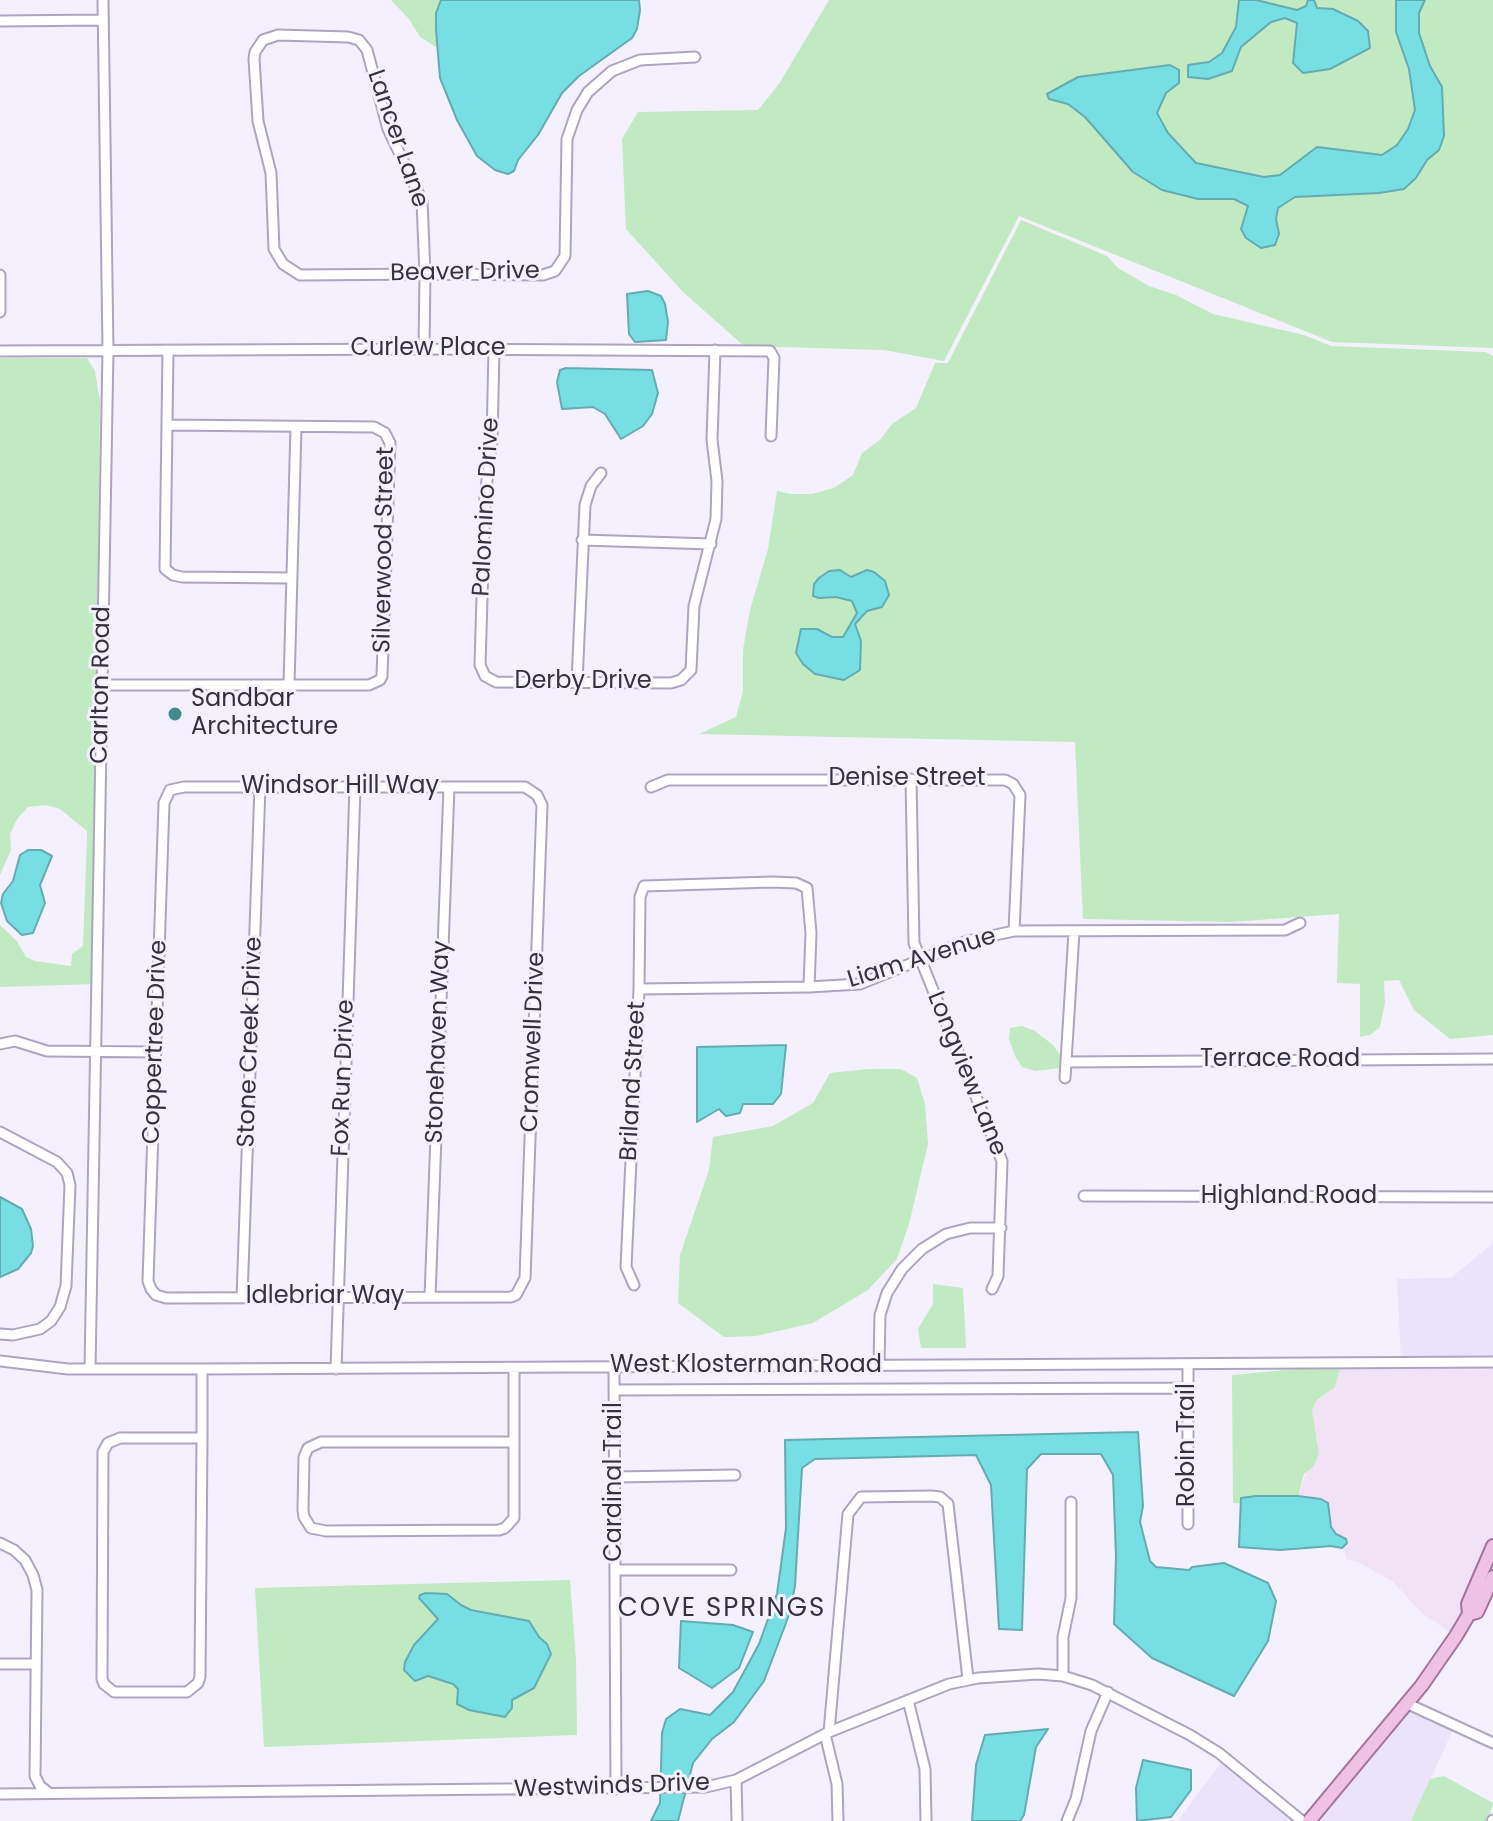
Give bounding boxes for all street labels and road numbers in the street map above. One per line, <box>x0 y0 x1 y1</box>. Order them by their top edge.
street label: Lancer Lane <box>360 66 434 212</box>
street label: Beaver Drive <box>390 257 540 289</box>
street label: Curlew Place <box>350 335 506 363</box>
street label: Palomino Drive <box>468 417 506 597</box>
street label: Silverwood Street <box>369 447 401 653</box>
street label: Carlton Road <box>86 606 118 764</box>
street label: Derby Drive <box>514 668 652 696</box>
street label: Denise Street <box>828 765 986 793</box>
street label: Windsor Hill Way <box>241 773 439 801</box>
street label: Liam Avenue <box>844 923 1000 995</box>
street label: Stone Creek Drive <box>233 936 269 1148</box>
street label: Coppertree Drive <box>138 939 174 1145</box>
street label: Stonehaven Way <box>421 940 457 1144</box>
street label: Cromwell Drive <box>516 951 552 1133</box>
street label: Longview Lane <box>920 988 1012 1160</box>
street label: Fox Run Drive <box>327 999 361 1157</box>
street label: Briland Street <box>615 1000 653 1162</box>
street label: Terrace Road <box>1200 1046 1360 1074</box>
street label: Highland Road <box>1201 1183 1377 1211</box>
street label: Idlebriar Way <box>246 1283 404 1311</box>
street label: West Klosterman Road <box>610 1352 882 1380</box>
street label: Robin Trail <box>1174 1383 1202 1507</box>
street label: Cardinal Trail <box>601 1402 629 1562</box>
street label: Westwinds Drive <box>514 1769 710 1805</box>

